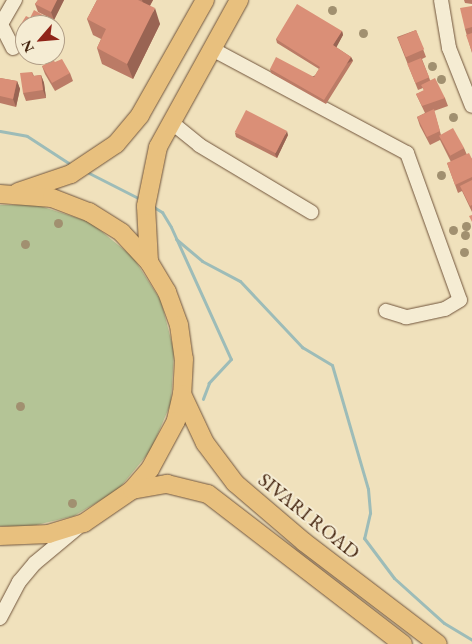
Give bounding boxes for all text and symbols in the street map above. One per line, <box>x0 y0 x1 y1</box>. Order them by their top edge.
north arrow <box>15 15 65 65</box>
text: N <box>17 37 38 55</box>
street label: SIVARI ROAD <box>253 468 365 564</box>

